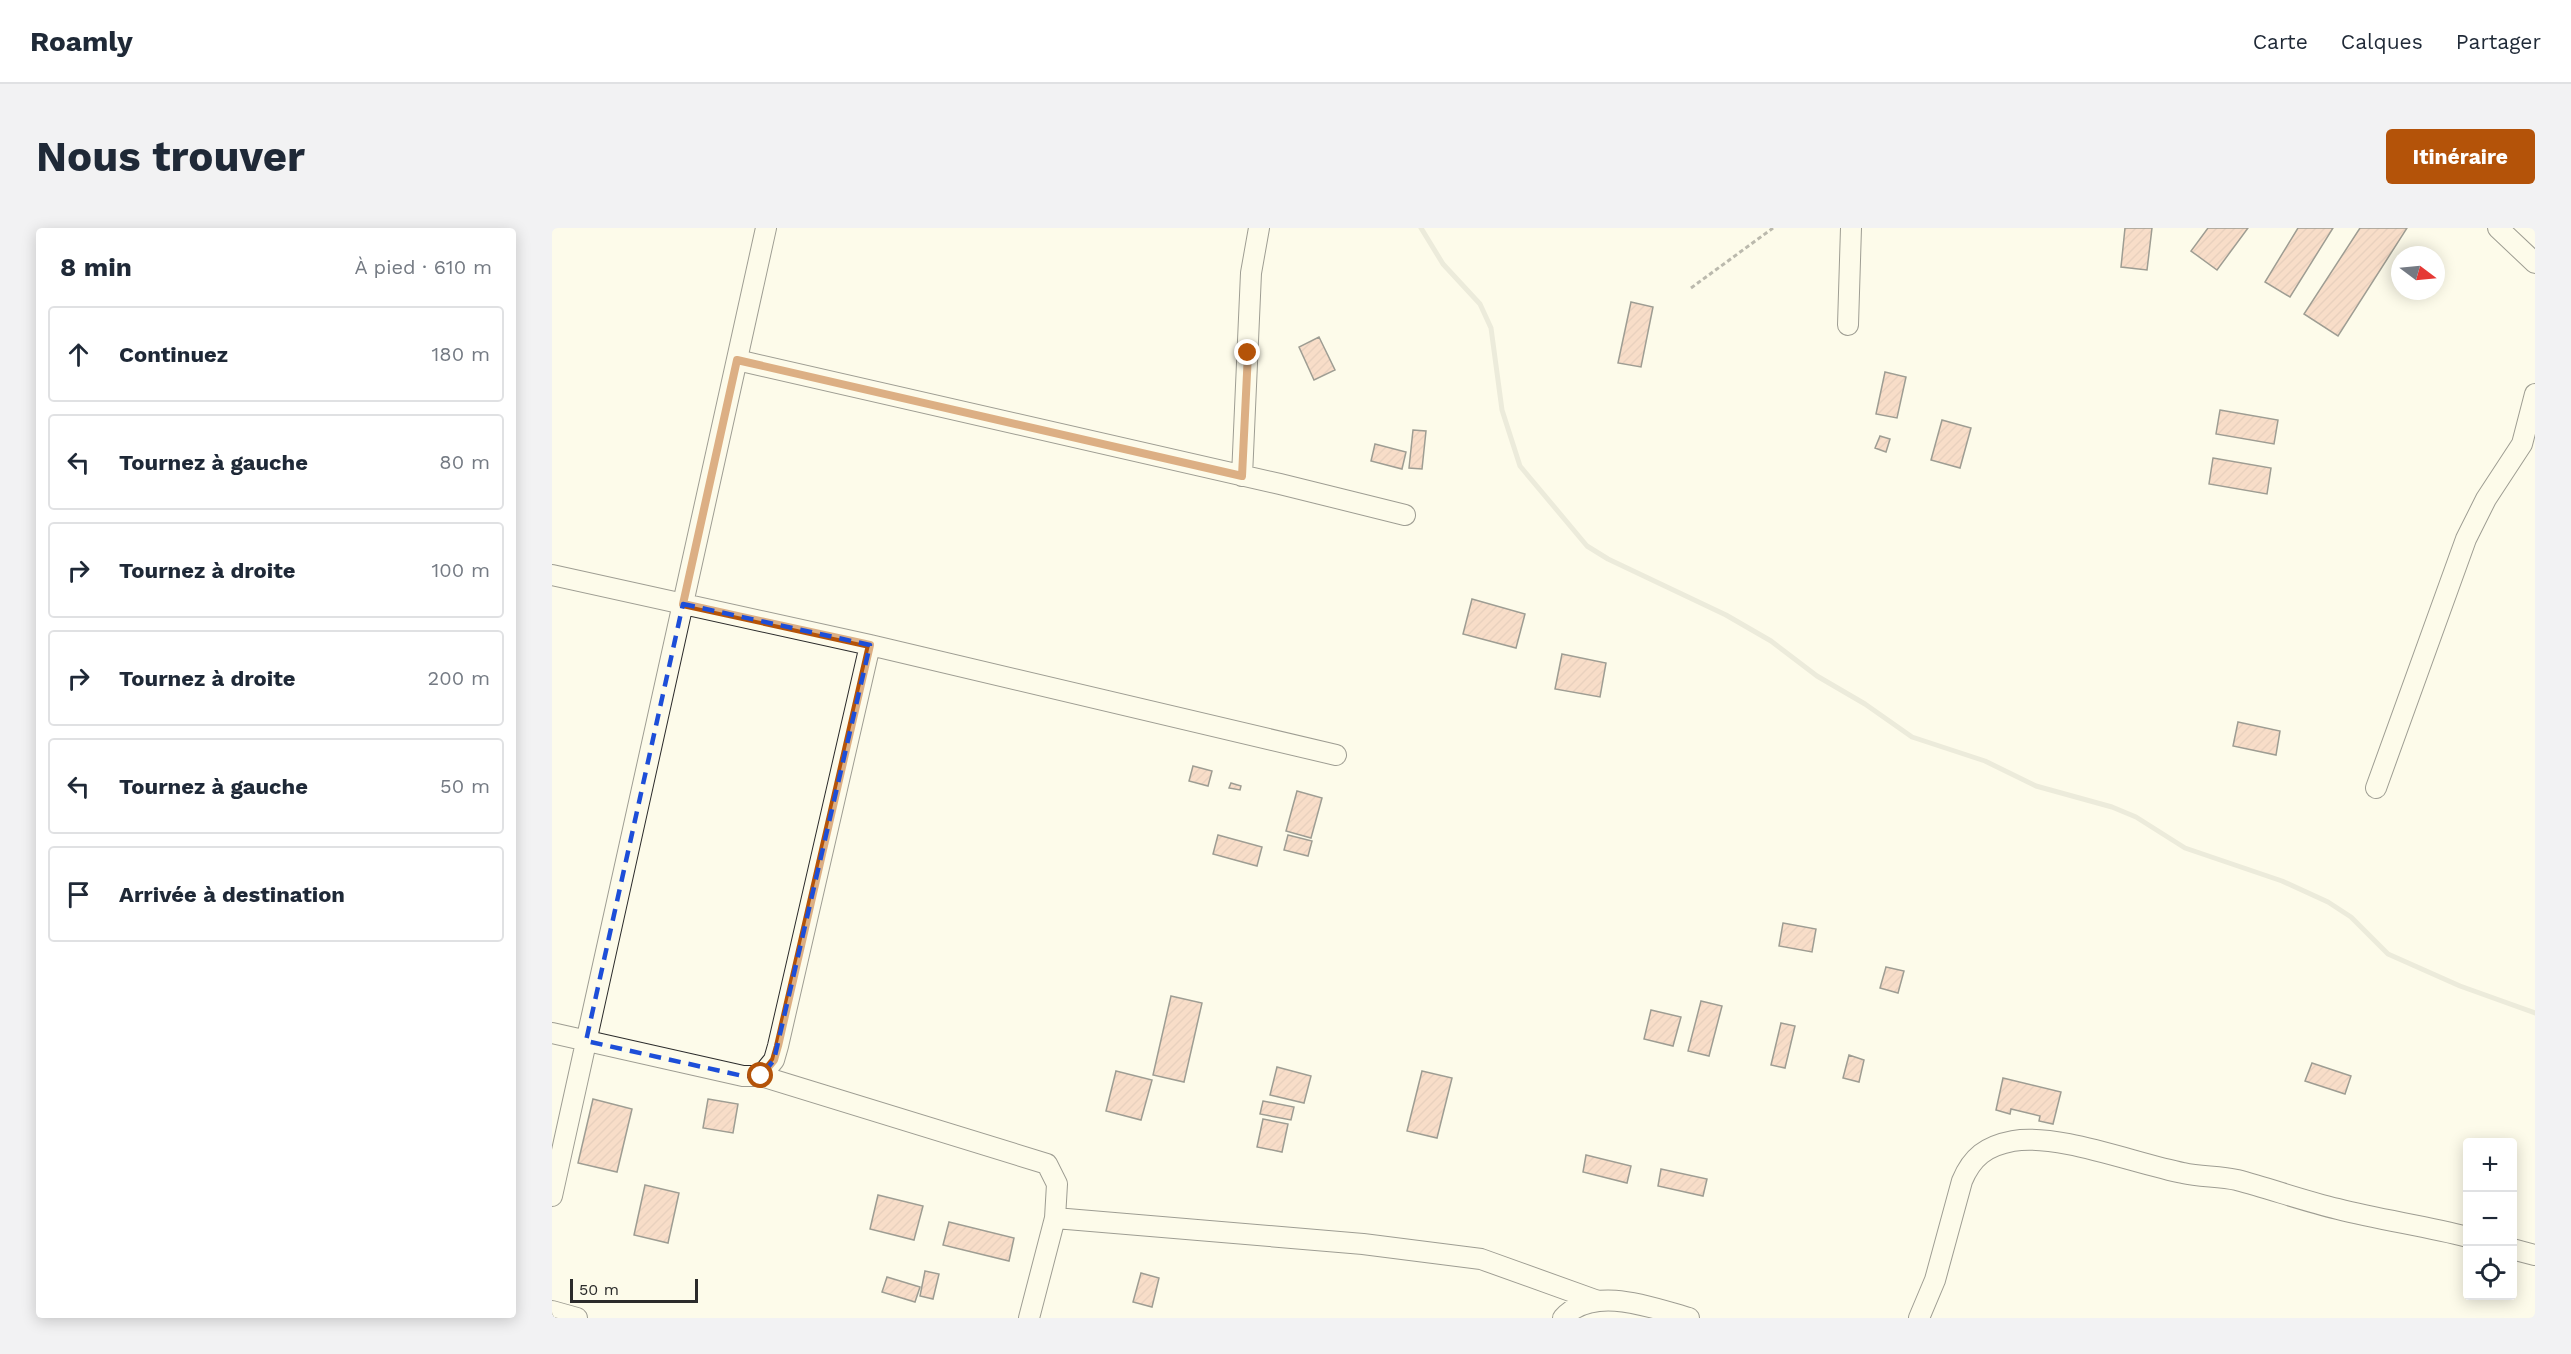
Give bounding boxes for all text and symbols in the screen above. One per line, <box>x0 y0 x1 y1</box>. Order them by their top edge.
text: Roamly <box>30 25 133 58</box>
text: Carte <box>2253 29 2308 54</box>
text: Calques <box>2341 29 2423 54</box>
text: Partager <box>2456 29 2541 54</box>
button: Itinéraire <box>2386 129 2535 184</box>
text: Nous trouver <box>36 132 305 181</box>
north arrow <box>2391 246 2445 300</box>
text: 8 min <box>60 252 132 282</box>
text: À pied · 610 m <box>354 255 492 279</box>
icon: ahead <box>62 338 95 371</box>
route end <box>1234 339 1260 365</box>
text: Continuez <box>119 342 228 367</box>
text: 180 m <box>432 342 490 366</box>
icon: left <box>62 446 95 479</box>
text: Tournez à gauche <box>119 450 308 475</box>
text: 80 m <box>439 450 490 474</box>
icon: right <box>62 554 95 587</box>
text: Tournez à droite <box>119 558 296 583</box>
text: 100 m <box>431 558 490 582</box>
icon: right <box>62 662 95 695</box>
text: Tournez à droite <box>119 666 296 691</box>
text: 200 m <box>428 666 490 690</box>
icon: left <box>62 770 95 803</box>
text: Tournez à gauche <box>119 774 308 799</box>
text: 50 m <box>440 774 490 798</box>
icon: arrive <box>62 878 95 911</box>
text: Arrivée à destination <box>119 882 345 907</box>
route start <box>747 1062 773 1088</box>
map controls <box>2463 1138 2517 1300</box>
button: + <box>2463 1138 2517 1192</box>
button: − <box>2463 1192 2517 1246</box>
button: locate <box>2463 1246 2517 1300</box>
scale bar <box>570 1276 698 1304</box>
text: 50 m <box>579 1280 619 1299</box>

